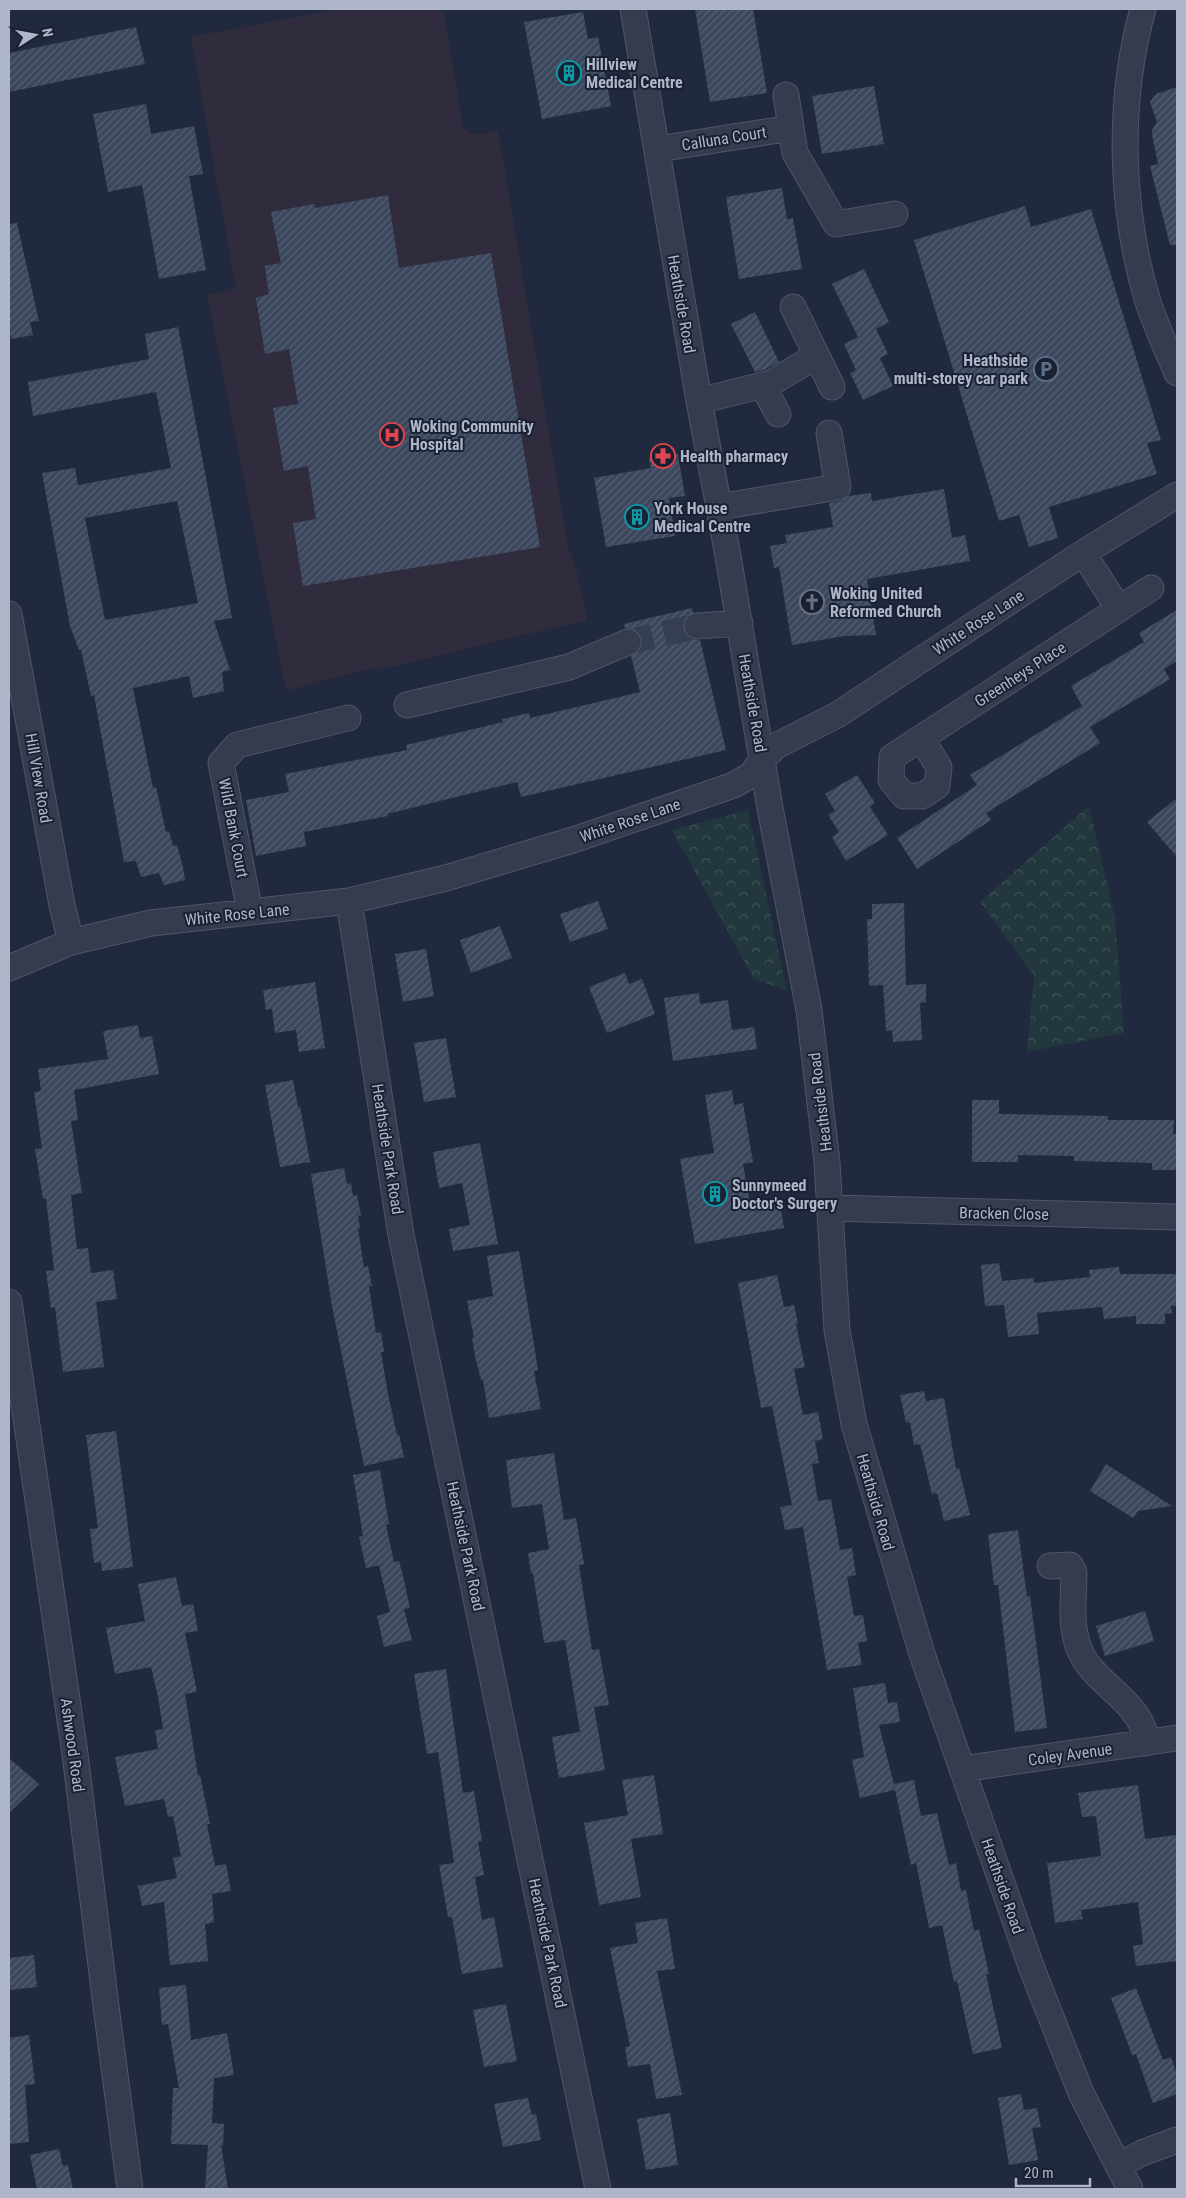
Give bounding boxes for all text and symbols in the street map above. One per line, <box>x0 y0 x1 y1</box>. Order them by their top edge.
north arrow <box>10 10 60 60</box>
text: N <box>39 27 56 38</box>
place label: Hillview Medical Centre <box>586 55 683 92</box>
building icon: Hillview Medical Centre <box>556 60 582 86</box>
street label: Calluna Court <box>680 122 768 155</box>
street label: Heathside Road <box>663 253 700 355</box>
place label: Heathside multi-storey car park <box>894 351 1028 388</box>
parking icon: Heathside multi-storey car park <box>1033 356 1059 382</box>
place label: Woking Community Hospital <box>410 417 534 454</box>
hospital icon: Woking Community Hospital <box>379 422 405 448</box>
pharmacy icon: Health pharmacy <box>650 443 676 469</box>
place label: Health pharmacy <box>680 447 788 466</box>
place label: York House Medical Centre <box>654 499 751 536</box>
building icon: York House Medical Centre <box>624 504 650 530</box>
place label: Woking United Reformed Church <box>830 584 942 621</box>
street label: White Rose Lane <box>929 586 1027 659</box>
church icon: Woking United Reformed Church <box>799 589 825 615</box>
street label: Greenheys Place <box>971 638 1069 711</box>
street label: Heathside Road <box>734 652 771 754</box>
street label: Hill View Road <box>21 732 56 825</box>
street label: Wild Bank Court <box>215 777 253 880</box>
street label: White Rose Lane <box>577 794 683 847</box>
street label: White Rose Lane <box>184 900 290 929</box>
street label: Heathside Road <box>805 1051 836 1153</box>
street label: Heathside Park Road <box>368 1082 407 1216</box>
place label: Sunnymeed Doctor's Surgery <box>732 1176 837 1213</box>
building icon: Sunnymeed Doctor's Surgery <box>702 1181 728 1207</box>
street label: Bracken Close <box>959 1203 1049 1224</box>
street label: Heathside Road <box>853 1452 898 1553</box>
street label: Heathside Park Road <box>443 1480 489 1613</box>
street label: Ashwood Road <box>57 1697 88 1793</box>
street label: Coley Avenue <box>1027 1739 1113 1770</box>
street label: Heathside Road <box>977 1836 1028 1936</box>
street label: Heathside Park Road <box>525 1877 571 2010</box>
scale bar <box>1016 2156 1090 2188</box>
text: 20 m <box>1024 2164 1054 2182</box>

